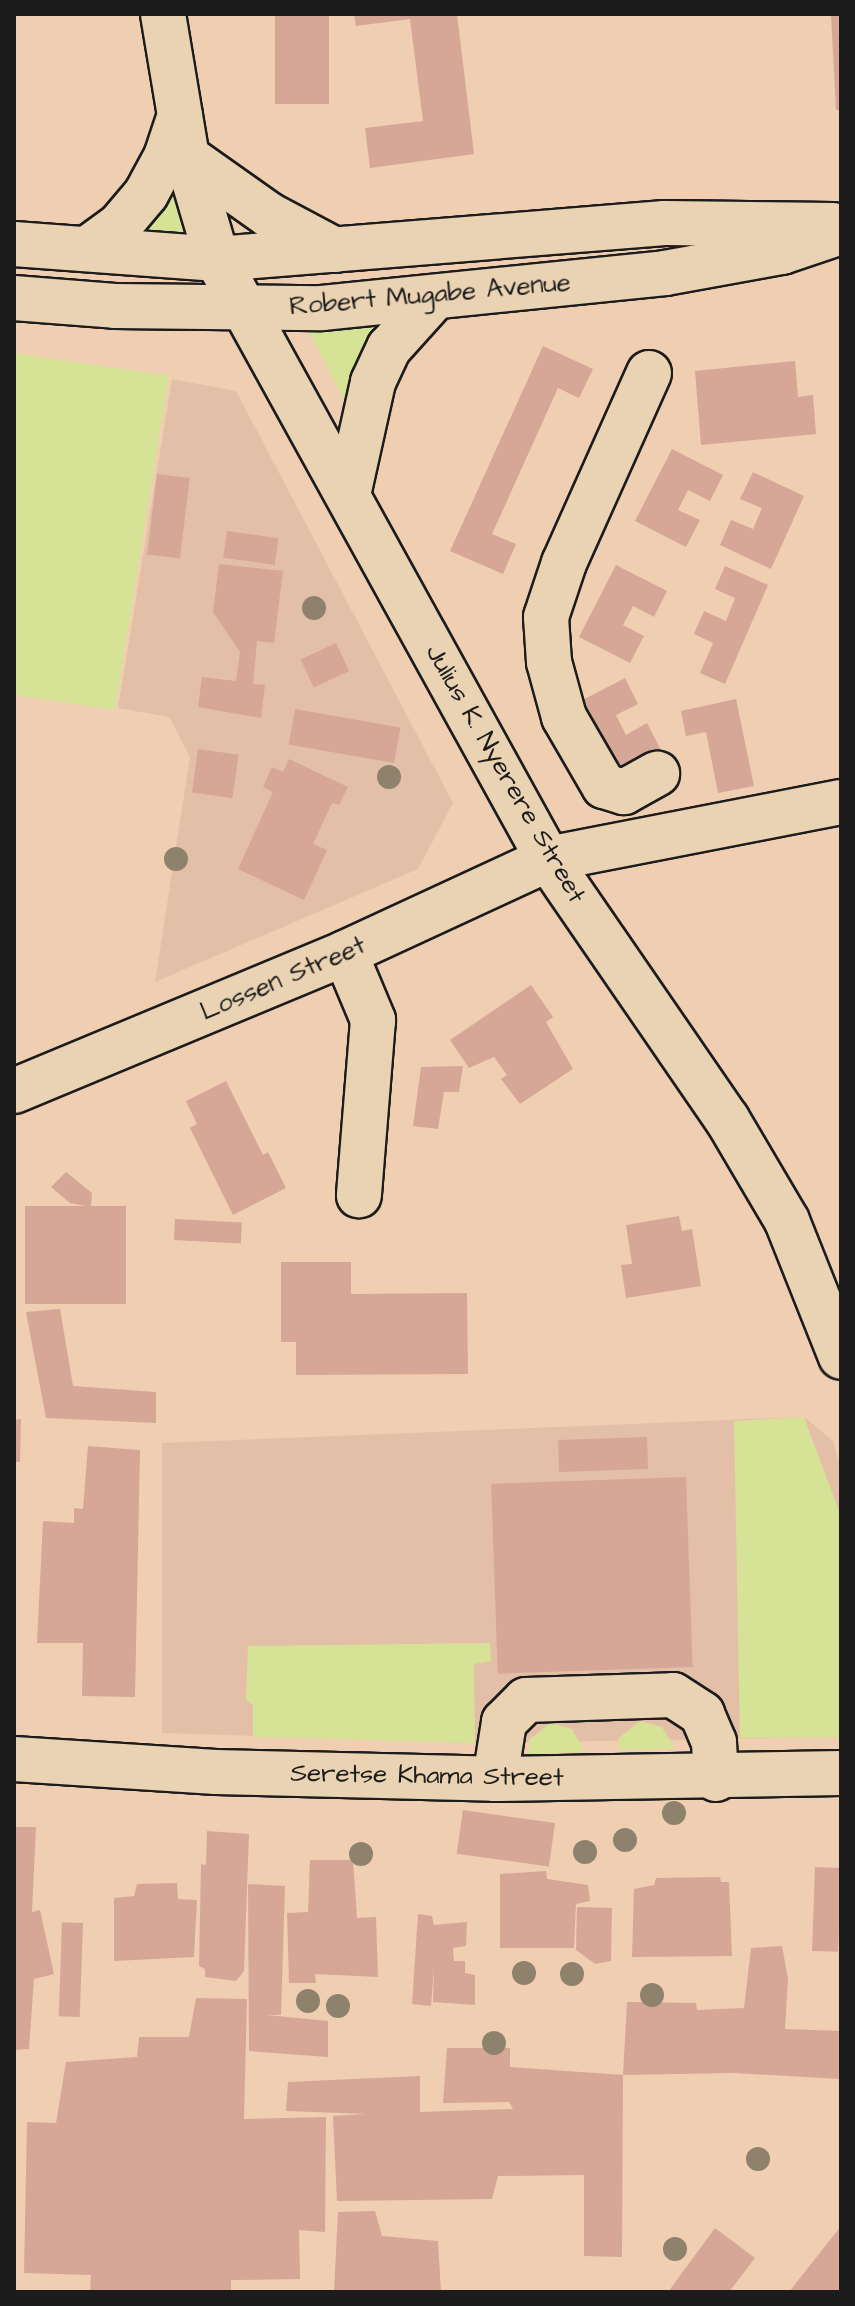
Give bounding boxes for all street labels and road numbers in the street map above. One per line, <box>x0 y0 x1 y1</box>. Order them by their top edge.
street label: Robert Mugabe Avenue <box>288 267 572 323</box>
street label: Julius K. Nyerere Street <box>418 639 592 909</box>
street label: Lossen Street <box>196 930 370 1028</box>
street label: Seretse Khama Street <box>290 1758 564 1794</box>

